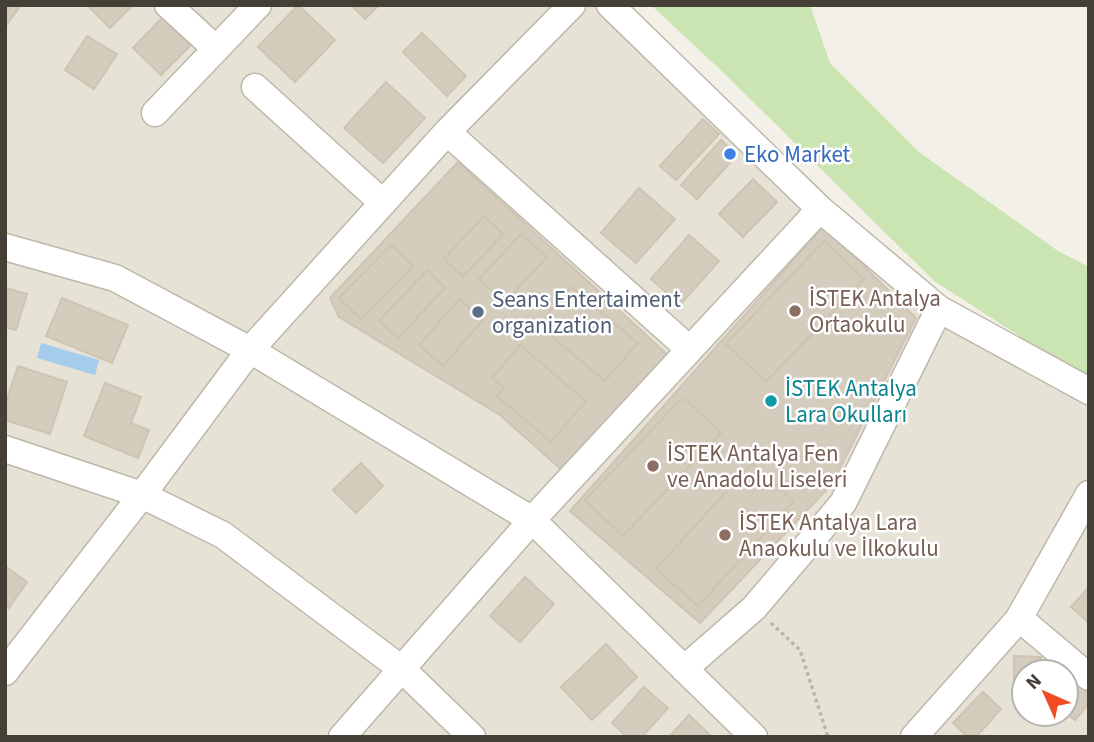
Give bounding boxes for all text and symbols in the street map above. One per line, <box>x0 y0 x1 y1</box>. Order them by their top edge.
place label: Eko Market <box>744 138 851 171</box>
marker: Eko Market <box>722 146 738 162</box>
place label: İSTEK Antalya Ortaokulu <box>809 282 941 341</box>
place label: Seans Entertaiment organization <box>492 283 681 342</box>
marker: İSTEK Antalya Ortaokulu <box>787 303 803 319</box>
marker: Seans Entertaiment organization <box>470 304 486 320</box>
place label: İSTEK Antalya Lara Okulları <box>785 372 917 431</box>
marker: İSTEK Antalya Lara Okulları <box>763 393 779 409</box>
place label: İSTEK Antalya Fen ve Anadolu Liseleri <box>667 437 847 496</box>
marker: İSTEK Antalya Fen ve Anadolu Liseleri <box>645 458 661 474</box>
place label: İSTEK Antalya Lara Anaokulu ve İlkokulu <box>739 506 939 565</box>
marker: İSTEK Antalya Lara Anaokulu ve İlkokulu <box>717 527 733 543</box>
north arrow <box>1010 658 1080 728</box>
text: N <box>1020 668 1048 696</box>

